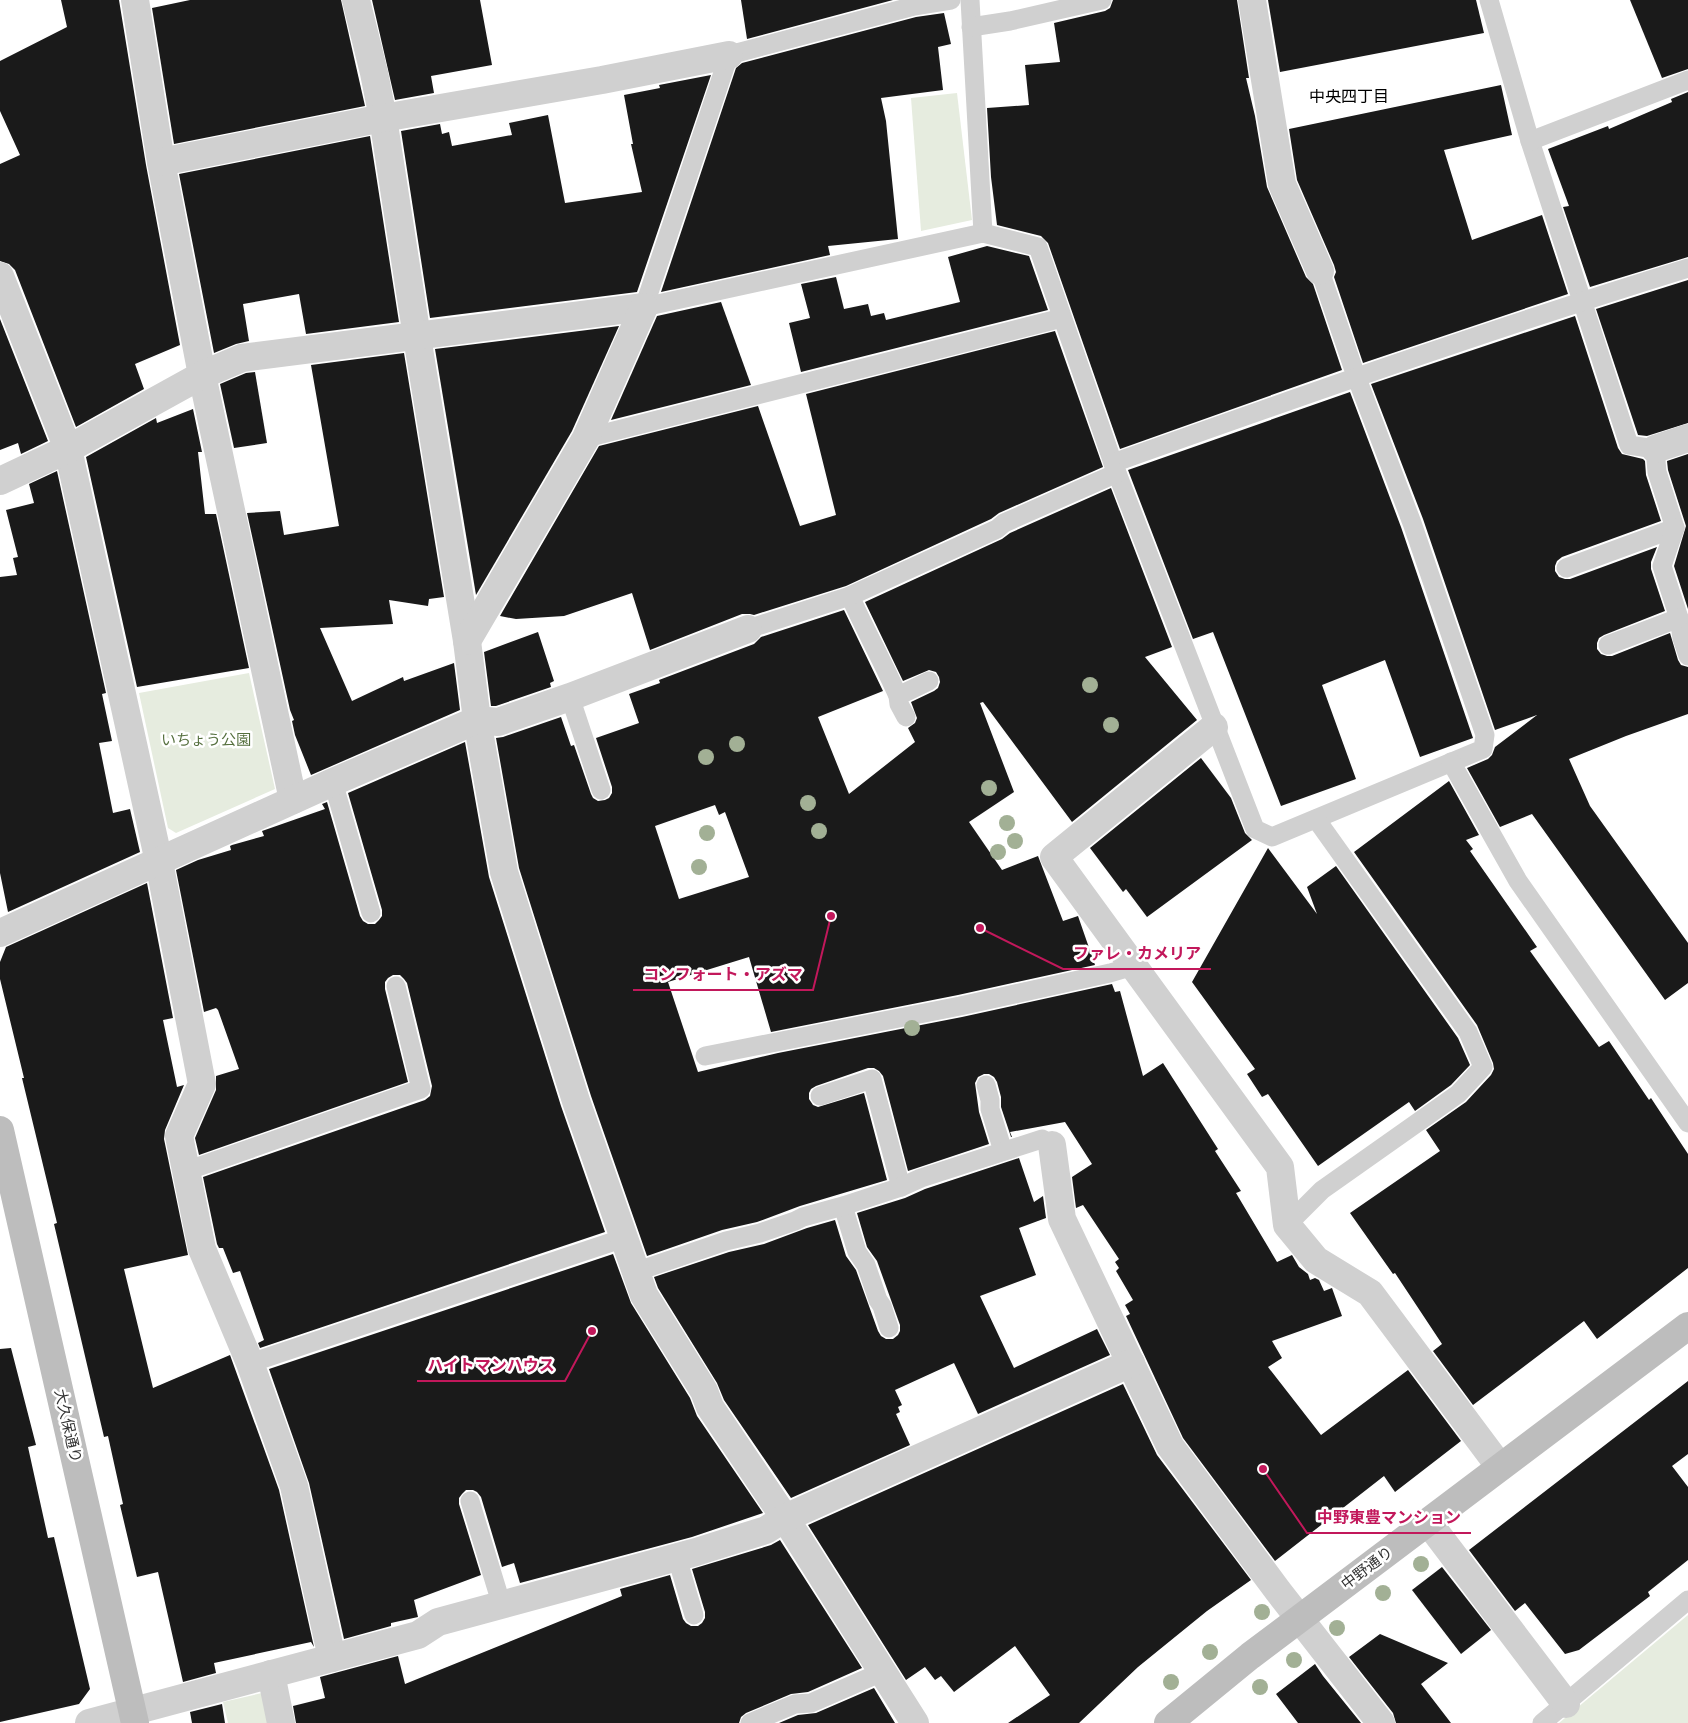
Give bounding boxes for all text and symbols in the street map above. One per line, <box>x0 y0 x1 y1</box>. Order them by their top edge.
district label: 中央四丁目 <box>1309 87 1389 107</box>
park label: いちょう公園 <box>161 731 251 749</box>
callout: ファレ・カメリア <box>1063 938 1211 969</box>
text: ファレ・カメリア <box>1073 944 1201 964</box>
callout: コンフォート・アズマ <box>633 959 813 990</box>
text: コンフォート・アズマ <box>643 965 803 985</box>
callout: ハイトマンハウス <box>417 1350 565 1381</box>
text: ハイトマンハウス <box>427 1356 555 1376</box>
street label: 大久保通り <box>51 1387 85 1465</box>
callout: 中野東豊マンション <box>1307 1502 1471 1533</box>
text: 中野東豊マンション <box>1317 1508 1461 1528</box>
street label: 中野通り <box>1338 1543 1396 1593</box>

